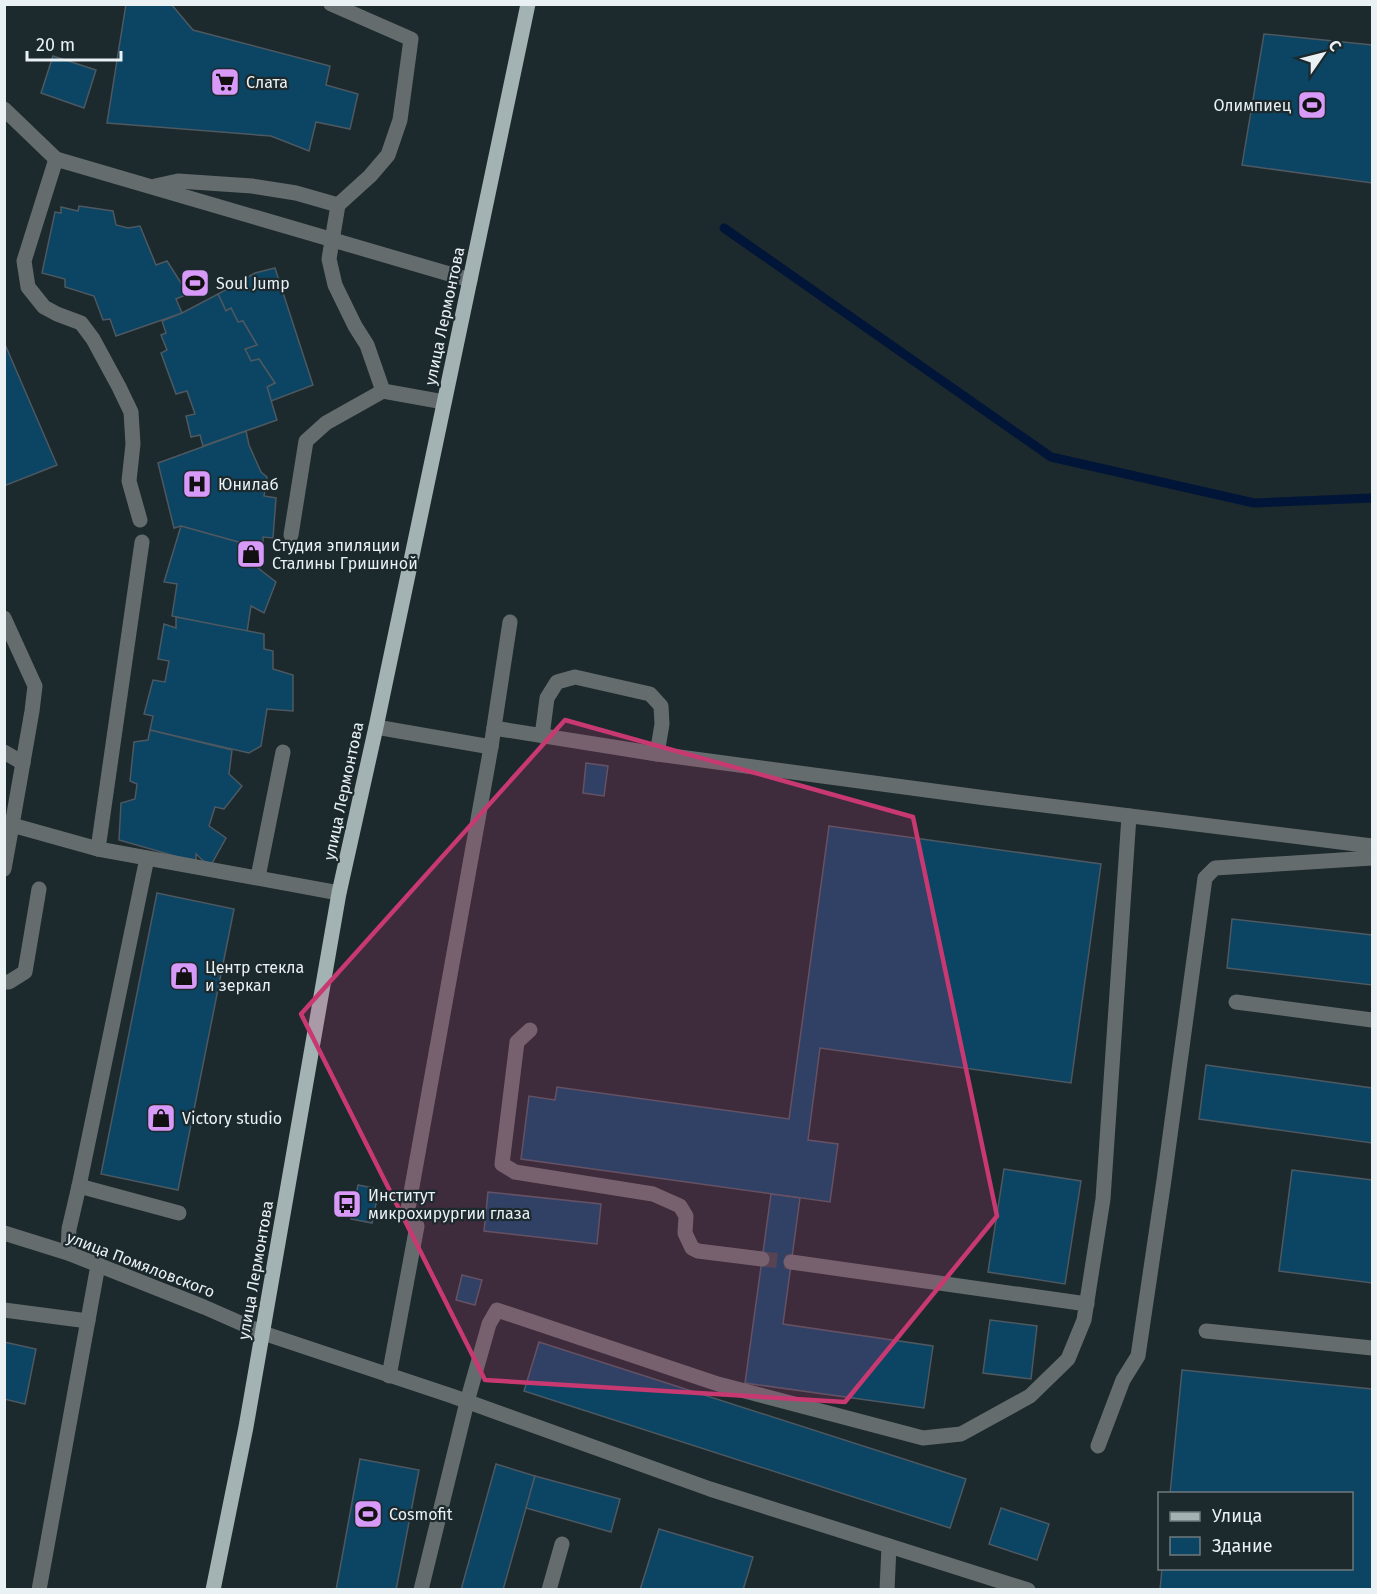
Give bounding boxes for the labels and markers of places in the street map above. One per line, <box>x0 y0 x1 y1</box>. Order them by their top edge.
supermarket icon: Слата <box>209 66 241 98</box>
place label: Слата <box>246 73 288 92</box>
sports icon: Олимпиец <box>1296 89 1328 121</box>
place label: Олимпиец <box>1213 96 1292 115</box>
sports icon: Soul Jump <box>179 267 211 299</box>
place label: Soul Jump <box>216 274 290 293</box>
hospital icon: Юнилаб <box>181 468 213 500</box>
place label: Юнилаб <box>218 475 279 494</box>
place label: Студия эпиляции Сталины Гришиной <box>272 536 418 573</box>
shop icon: Студия эпиляции Сталины Гришиной <box>235 538 267 570</box>
place label: Центр стекла и зеркал <box>205 958 304 995</box>
shop icon: Центр стекла и зеркал <box>168 960 200 992</box>
shop icon: Victory studio <box>145 1102 177 1134</box>
place label: Victory studio <box>182 1109 282 1128</box>
place label: Институт микрохирургии глаза <box>368 1186 530 1223</box>
bus stop icon: Институт микрохирургии глаза <box>331 1188 363 1220</box>
sports icon: Cosmofit <box>352 1498 384 1530</box>
place label: Cosmofit <box>389 1505 453 1524</box>

